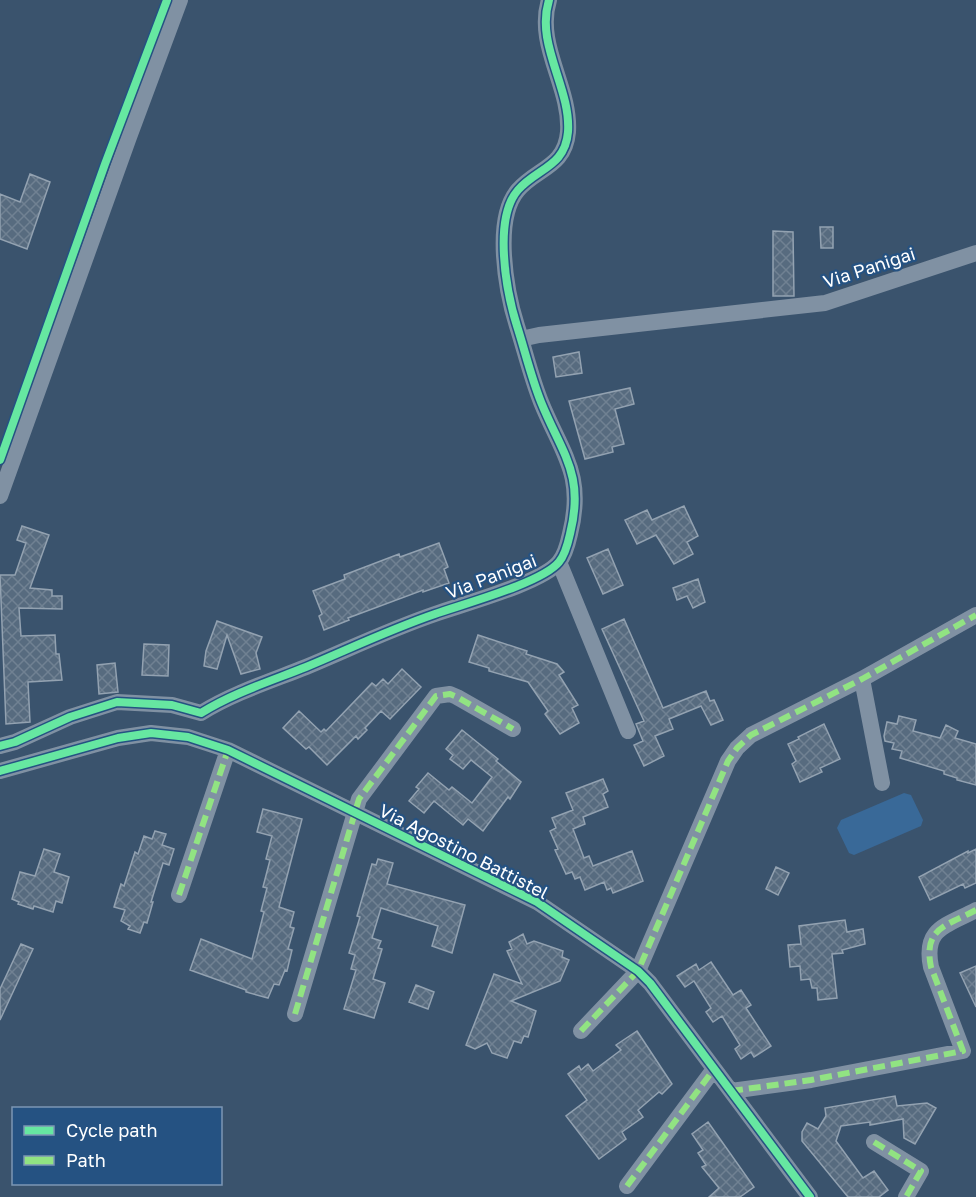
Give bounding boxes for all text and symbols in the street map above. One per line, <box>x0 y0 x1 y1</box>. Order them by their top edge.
street label: Via Panigai <box>820 242 918 292</box>
street label: Via Panigai <box>443 549 539 603</box>
street label: Via Agostino Battistel <box>376 799 553 903</box>
legend <box>12 1107 222 1185</box>
text: Cycle path <box>66 1119 158 1141</box>
text: Path <box>66 1149 106 1171</box>

